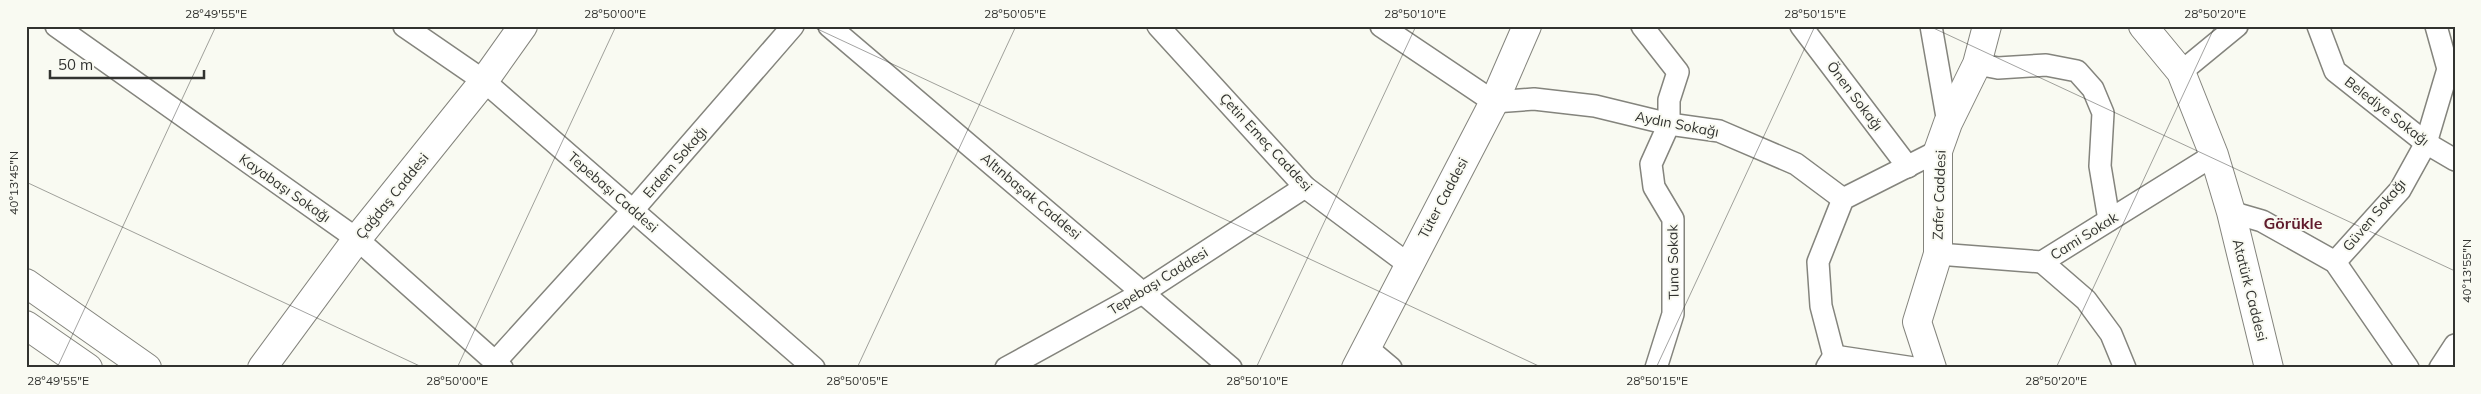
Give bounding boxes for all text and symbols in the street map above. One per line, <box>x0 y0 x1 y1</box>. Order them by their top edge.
text: 28°49'55"E <box>185 6 247 21</box>
text: 28°50'00"E <box>584 6 646 21</box>
text: 28°50'05"E <box>984 6 1046 21</box>
text: 28°50'10"E <box>1384 6 1446 21</box>
text: 28°50'15"E <box>1784 6 1846 21</box>
text: 28°50'20"E <box>2184 6 2246 21</box>
scale bar <box>50 48 204 80</box>
text: 50 m <box>58 55 93 74</box>
street label: Önen Sokağı <box>1823 58 1887 134</box>
street label: Belediye Sokağı <box>2341 72 2433 150</box>
street label: Çetin Emeç Caddesi <box>1216 89 1316 195</box>
street label: Aydın Sokağı <box>1634 107 1720 141</box>
street label: Erdem Sokağı <box>639 122 711 202</box>
street label: Tepebaşı Caddesi <box>564 148 662 236</box>
street label: Çağdaş Caddesi <box>352 149 432 243</box>
street label: Altınbaşak Caddesi <box>977 149 1085 243</box>
street label: Kayabaşı Sokağı <box>236 150 334 226</box>
street label: Zafer Caddesi <box>1928 150 1950 240</box>
text: 40°13'45"N <box>6 151 21 215</box>
street label: Tüter Caddesi <box>1414 154 1472 242</box>
street label: Güven Sokağı <box>2338 175 2410 255</box>
street label: Cami Sokak <box>2047 208 2122 264</box>
district label: Görükle <box>2264 213 2323 233</box>
street label: Tuna Sokak <box>1663 223 1683 300</box>
street label: Atatürk Caddesi <box>2229 237 2271 343</box>
text: 40°13'55"N <box>2459 239 2474 303</box>
street label: Tepebaşı Caddesi <box>1105 243 1211 319</box>
text: 28°49'55"E <box>27 373 89 388</box>
text: 28°50'00"E <box>426 373 488 388</box>
text: 28°50'05"E <box>826 373 888 388</box>
text: 28°50'10"E <box>1226 373 1288 388</box>
text: 28°50'15"E <box>1626 373 1688 388</box>
text: 28°50'20"E <box>2025 373 2087 388</box>

